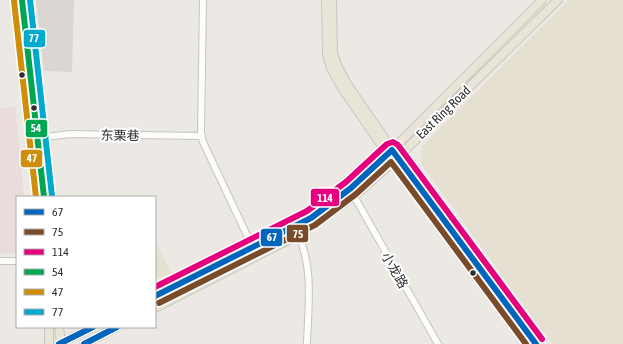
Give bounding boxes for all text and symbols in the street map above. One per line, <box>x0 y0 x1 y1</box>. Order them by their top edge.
line badge: 77 <box>23 29 46 48</box>
text: 77 <box>29 32 39 44</box>
unlabelled marker <box>17 70 27 80</box>
street label: East Ring Road <box>413 83 474 142</box>
unlabelled marker <box>29 103 39 113</box>
line badge: 54 <box>25 119 48 138</box>
text: 54 <box>31 122 41 134</box>
street label: 东栗巷 <box>100 128 140 143</box>
line badge: 47 <box>20 149 43 168</box>
text: 47 <box>26 152 37 164</box>
line badge: 114 <box>310 188 340 207</box>
text: 114 <box>317 192 333 204</box>
legend <box>16 196 156 328</box>
text: 67 <box>52 205 64 219</box>
line badge: 75 <box>286 224 309 243</box>
text: 75 <box>52 225 63 239</box>
line badge: 67 <box>260 228 283 247</box>
text: 75 <box>293 228 303 240</box>
text: 67 <box>267 231 277 243</box>
text: 114 <box>52 245 69 259</box>
street label: 小龙路 <box>378 250 411 291</box>
text: 54 <box>52 265 64 279</box>
unlabelled marker <box>468 268 478 278</box>
text: 47 <box>52 285 64 299</box>
text: 77 <box>52 305 64 319</box>

